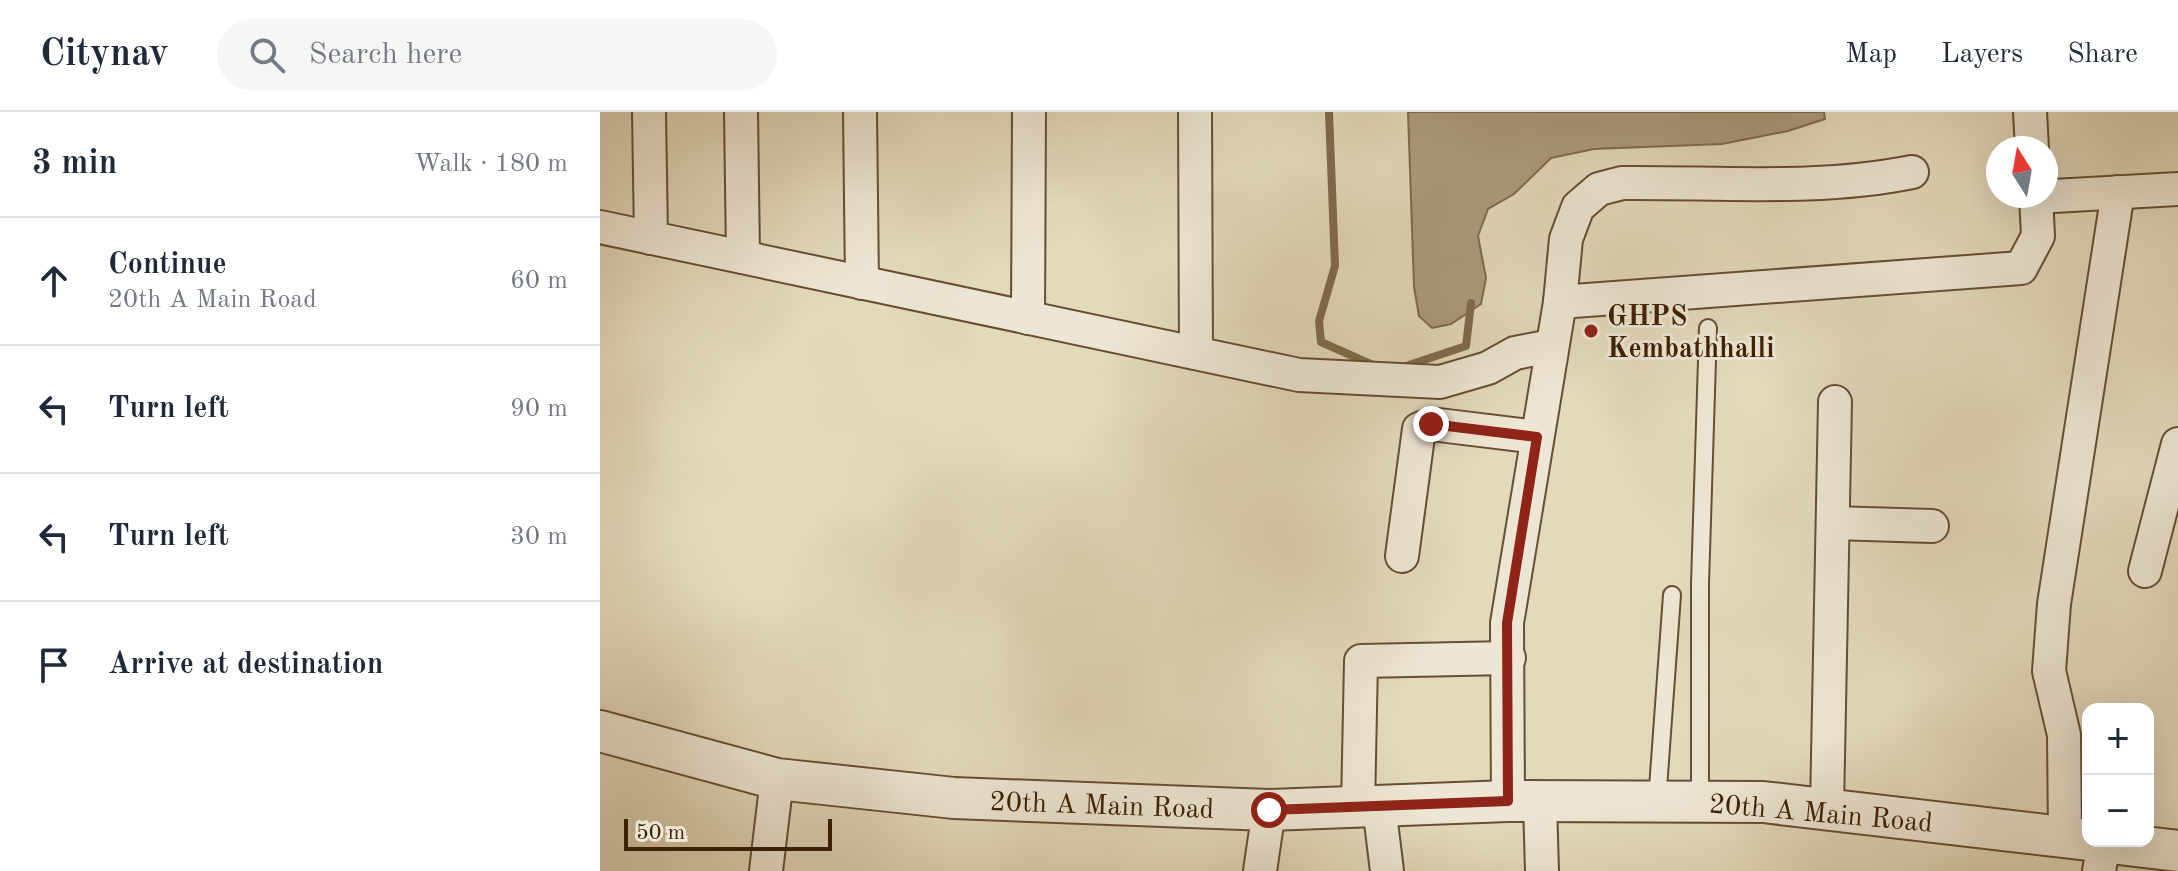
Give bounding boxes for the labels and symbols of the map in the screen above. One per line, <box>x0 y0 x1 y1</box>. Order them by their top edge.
north arrow <box>1986 136 2058 208</box>
place label: GHPS Kembathhalli <box>1607 304 1775 364</box>
marker: GHPS Kembathhalli <box>1582 322 1600 340</box>
route end <box>1413 406 1449 442</box>
street label: 20th A Main Road <box>989 789 1215 825</box>
street label: 20th A Main Road <box>1708 791 1934 839</box>
route start <box>1251 792 1287 828</box>
scale bar <box>624 815 832 851</box>

